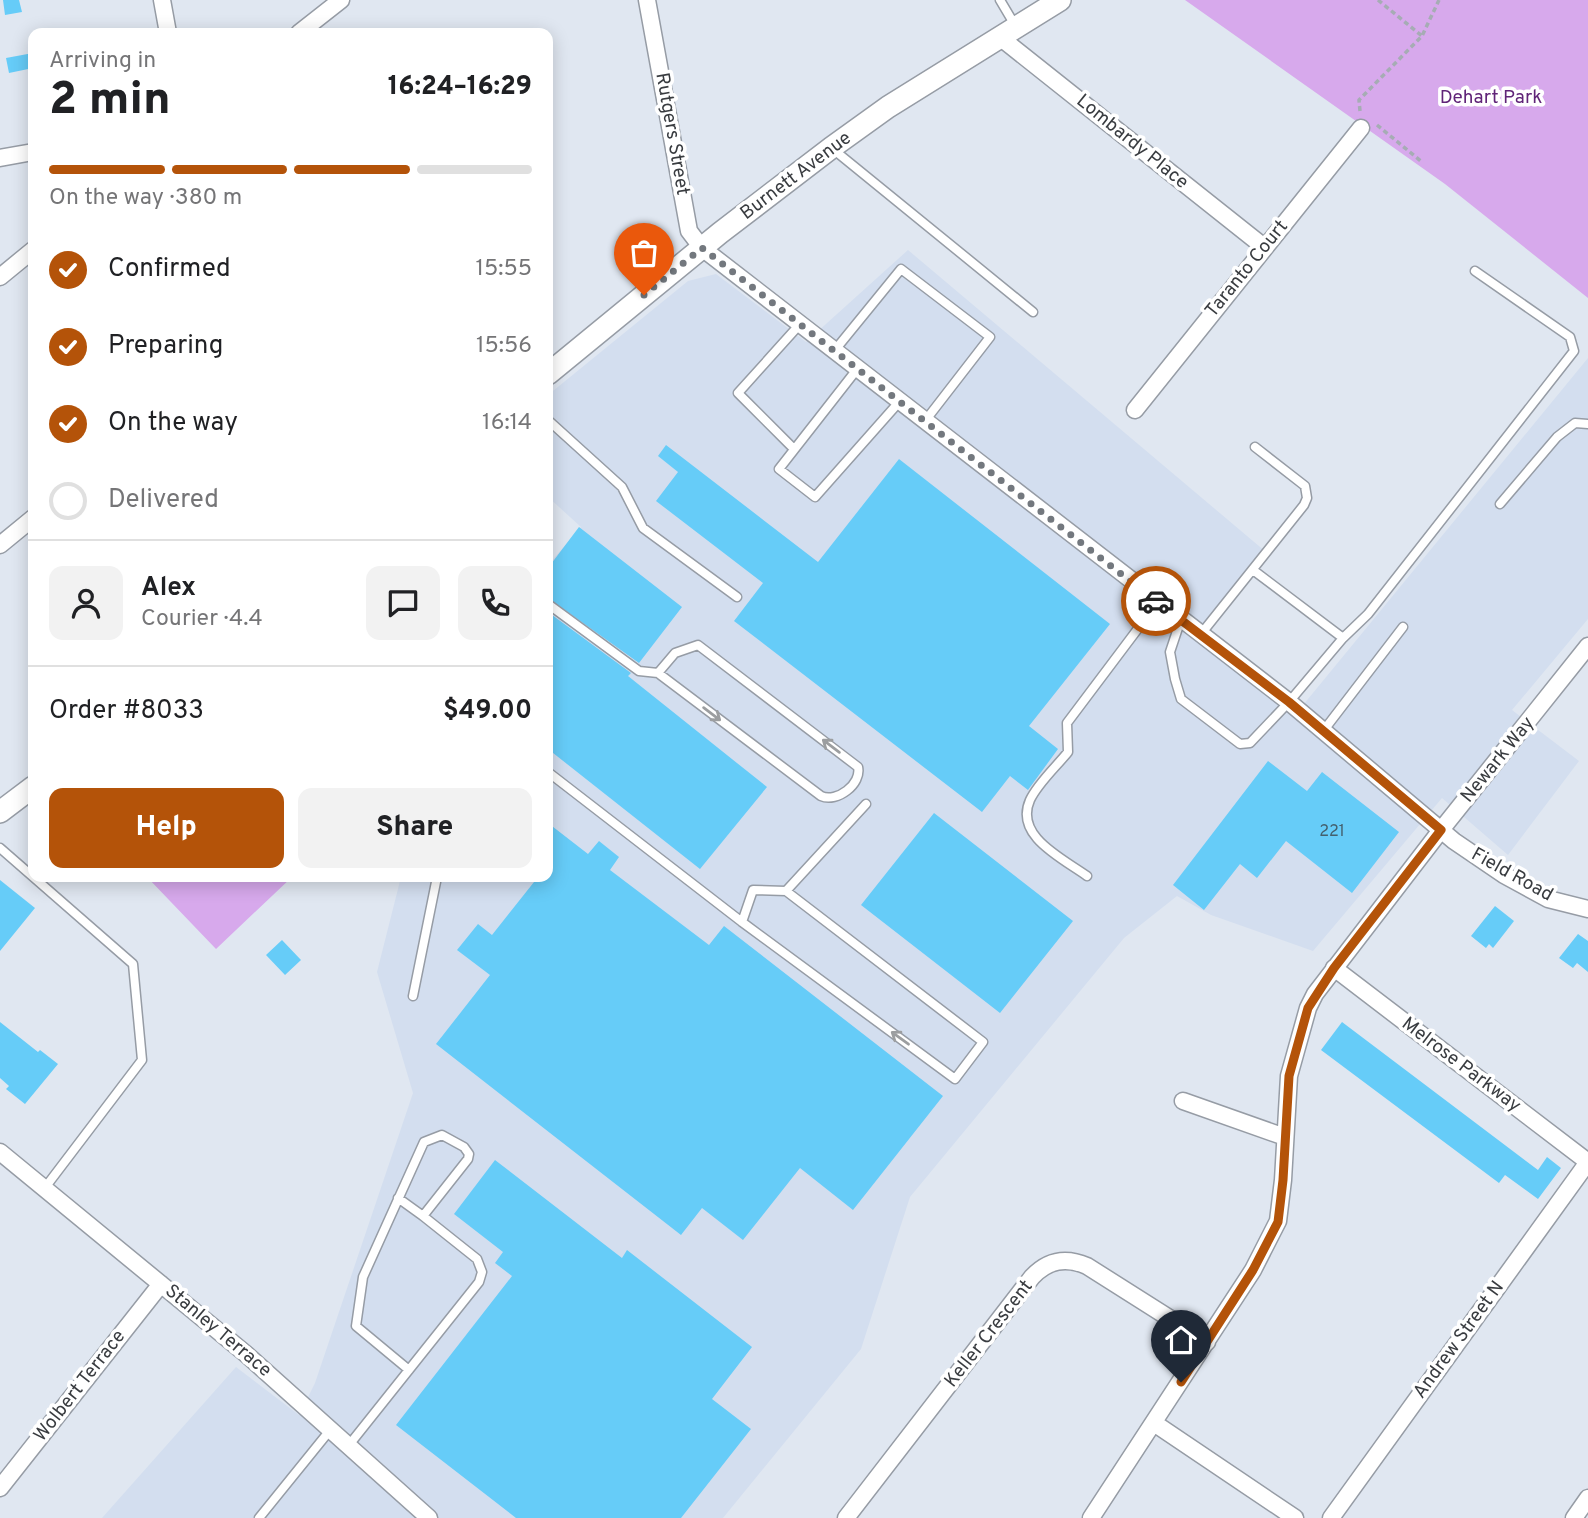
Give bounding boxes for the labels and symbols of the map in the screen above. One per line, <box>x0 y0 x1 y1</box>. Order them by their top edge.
street label: Rutgers Street <box>649 71 695 197</box>
park label: Dehart Park <box>1440 86 1542 110</box>
street label: Lombardy Place <box>1071 89 1193 195</box>
street label: Burnett Avenue <box>736 126 856 226</box>
street label: Taranto Court <box>1200 215 1294 323</box>
pin <box>614 223 674 295</box>
courier <box>1121 566 1191 636</box>
one-way arrow <box>703 706 722 721</box>
street label: Newark Way <box>1456 712 1540 808</box>
one-way arrow <box>822 739 841 754</box>
house number: 221 <box>1319 822 1345 842</box>
street label: Field Road <box>1467 843 1557 907</box>
street label: Melrose Parkway <box>1396 1012 1526 1118</box>
one-way arrow <box>891 1031 910 1045</box>
street label: Keller Crescent <box>939 1275 1039 1393</box>
street label: Andrew Street N <box>1408 1276 1510 1404</box>
street label: Stanley Terrace <box>160 1279 276 1383</box>
pin <box>1151 1310 1211 1382</box>
street label: Wolbert Terrace <box>29 1325 131 1447</box>

